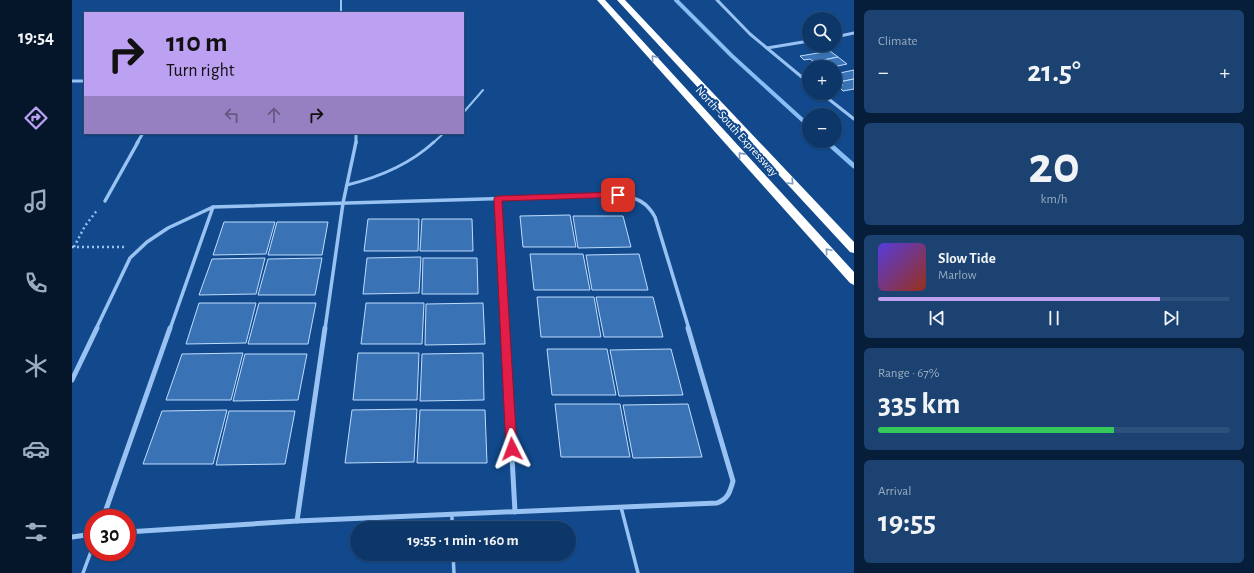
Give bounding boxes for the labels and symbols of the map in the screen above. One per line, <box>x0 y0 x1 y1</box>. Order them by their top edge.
one-way arrow <box>651 56 658 63</box>
street label: North–South Expressway <box>693 84 780 179</box>
one-way arrow <box>738 152 746 160</box>
one-way arrow <box>786 177 794 185</box>
pin <box>601 178 635 212</box>
one-way arrow <box>826 248 833 255</box>
position arrow <box>491 428 533 470</box>
speed limit sign: 30 <box>84 509 136 561</box>

